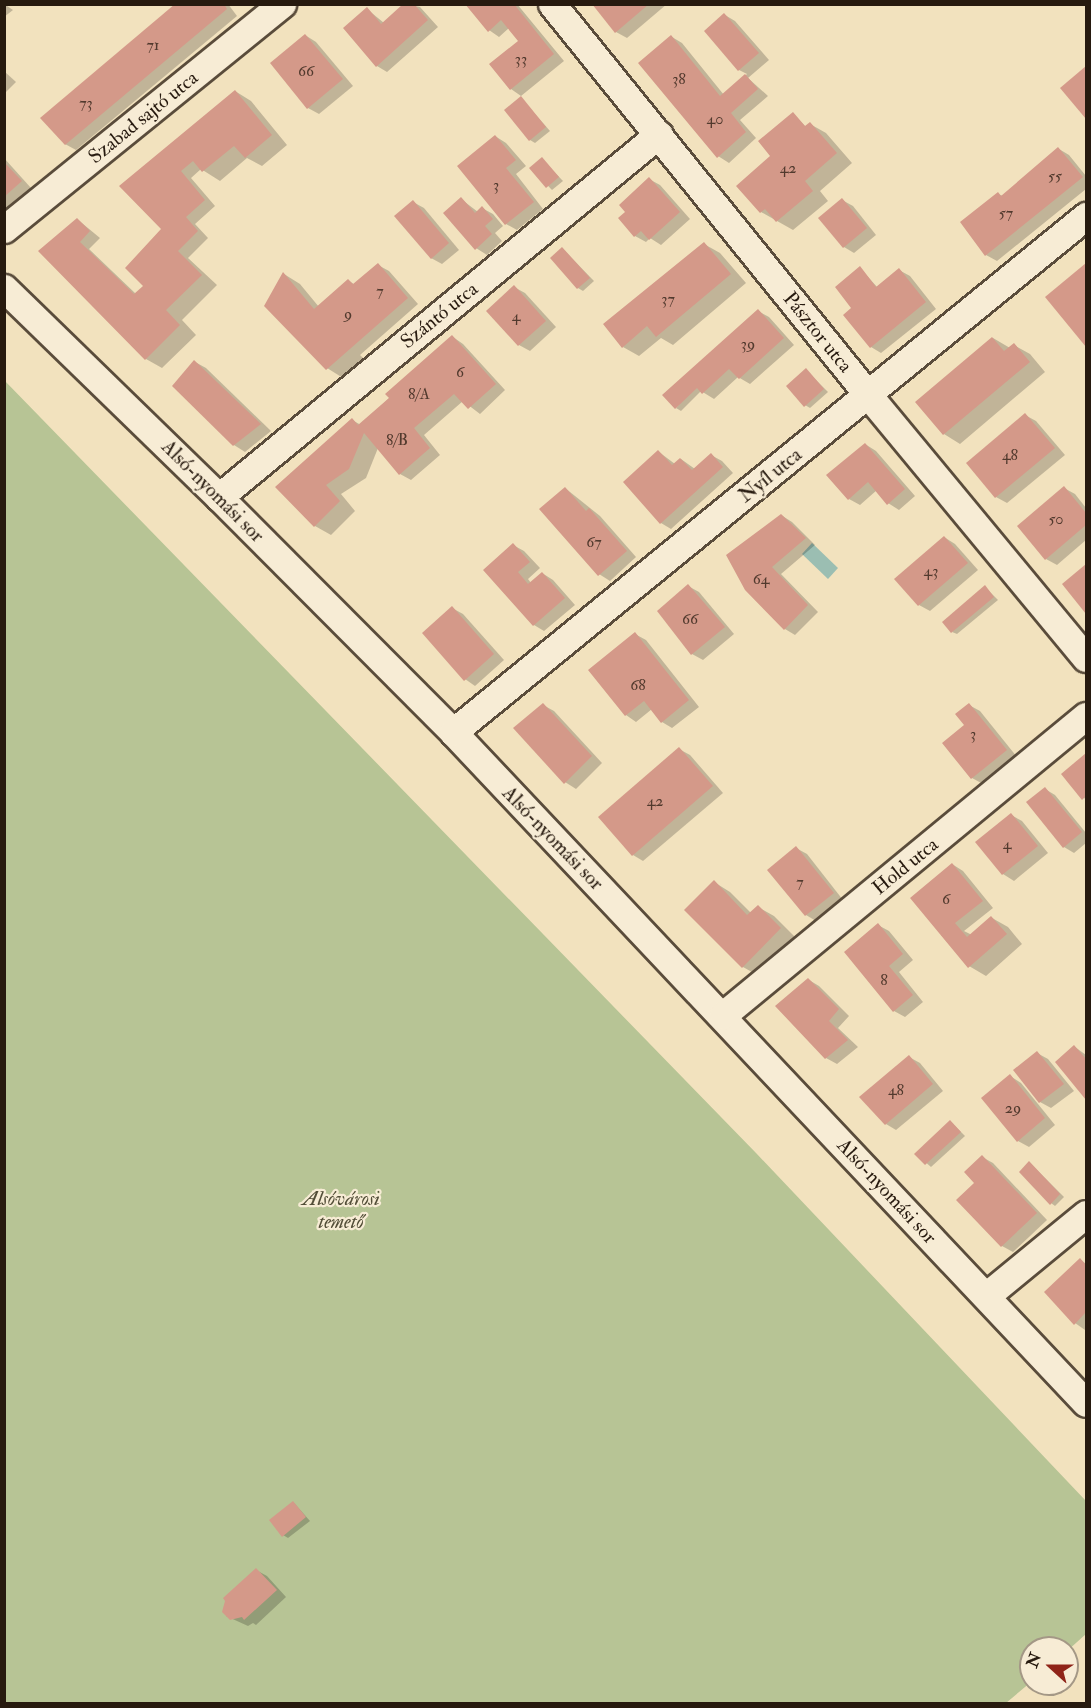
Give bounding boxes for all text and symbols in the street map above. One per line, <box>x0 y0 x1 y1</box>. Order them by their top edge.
house number: 71 <box>146 35 160 55</box>
house number: 33 <box>515 49 527 69</box>
house number: 66 <box>298 61 314 81</box>
street label: Szabad sajtó utca <box>83 66 203 168</box>
house number: 38 <box>672 69 686 89</box>
house number: 73 <box>79 93 93 113</box>
house number: 40 <box>707 109 723 129</box>
house number: 42 <box>780 158 796 178</box>
house number: 55 <box>1048 166 1062 186</box>
house number: 3 <box>493 175 499 195</box>
house number: 57 <box>999 203 1013 223</box>
street label: Szántó utca <box>396 277 482 353</box>
house number: 7 <box>376 281 384 301</box>
street label: Pásztor utca <box>778 287 858 377</box>
house number: 37 <box>661 289 675 309</box>
house number: 9 <box>344 304 352 324</box>
house number: 4 <box>512 306 520 326</box>
house number: 39 <box>741 334 755 354</box>
house number: 6 <box>456 362 464 382</box>
house number: 8/A <box>408 384 430 404</box>
house number: 8/B <box>386 430 408 450</box>
street label: Alsó-nyomási sor <box>157 435 269 547</box>
street label: Nyíl utca <box>734 442 806 508</box>
house number: 48 <box>1002 445 1018 465</box>
house number: 50 <box>1048 509 1064 529</box>
house number: 67 <box>586 532 602 552</box>
house number: 43 <box>924 561 938 581</box>
house number: 64 <box>753 569 769 589</box>
house number: 66 <box>682 609 698 629</box>
house number: 68 <box>630 675 646 695</box>
house number: 3 <box>970 724 976 744</box>
street label: Alsó-nyomási sor <box>497 781 609 895</box>
house number: 42 <box>647 791 663 811</box>
street label: Hold utca <box>867 832 943 900</box>
house number: 4 <box>1003 834 1011 854</box>
house number: 7 <box>796 872 804 892</box>
house number: 6 <box>942 889 950 909</box>
house number: 8 <box>880 970 888 990</box>
house number: 48 <box>888 1080 904 1100</box>
house number: 29 <box>1005 1098 1021 1118</box>
street label: Alsó-nyomási sor <box>832 1133 942 1249</box>
park label: Alsóvárosi temető <box>302 1186 380 1233</box>
north arrow <box>1019 1636 1079 1696</box>
text: N <box>1022 1650 1046 1671</box>

